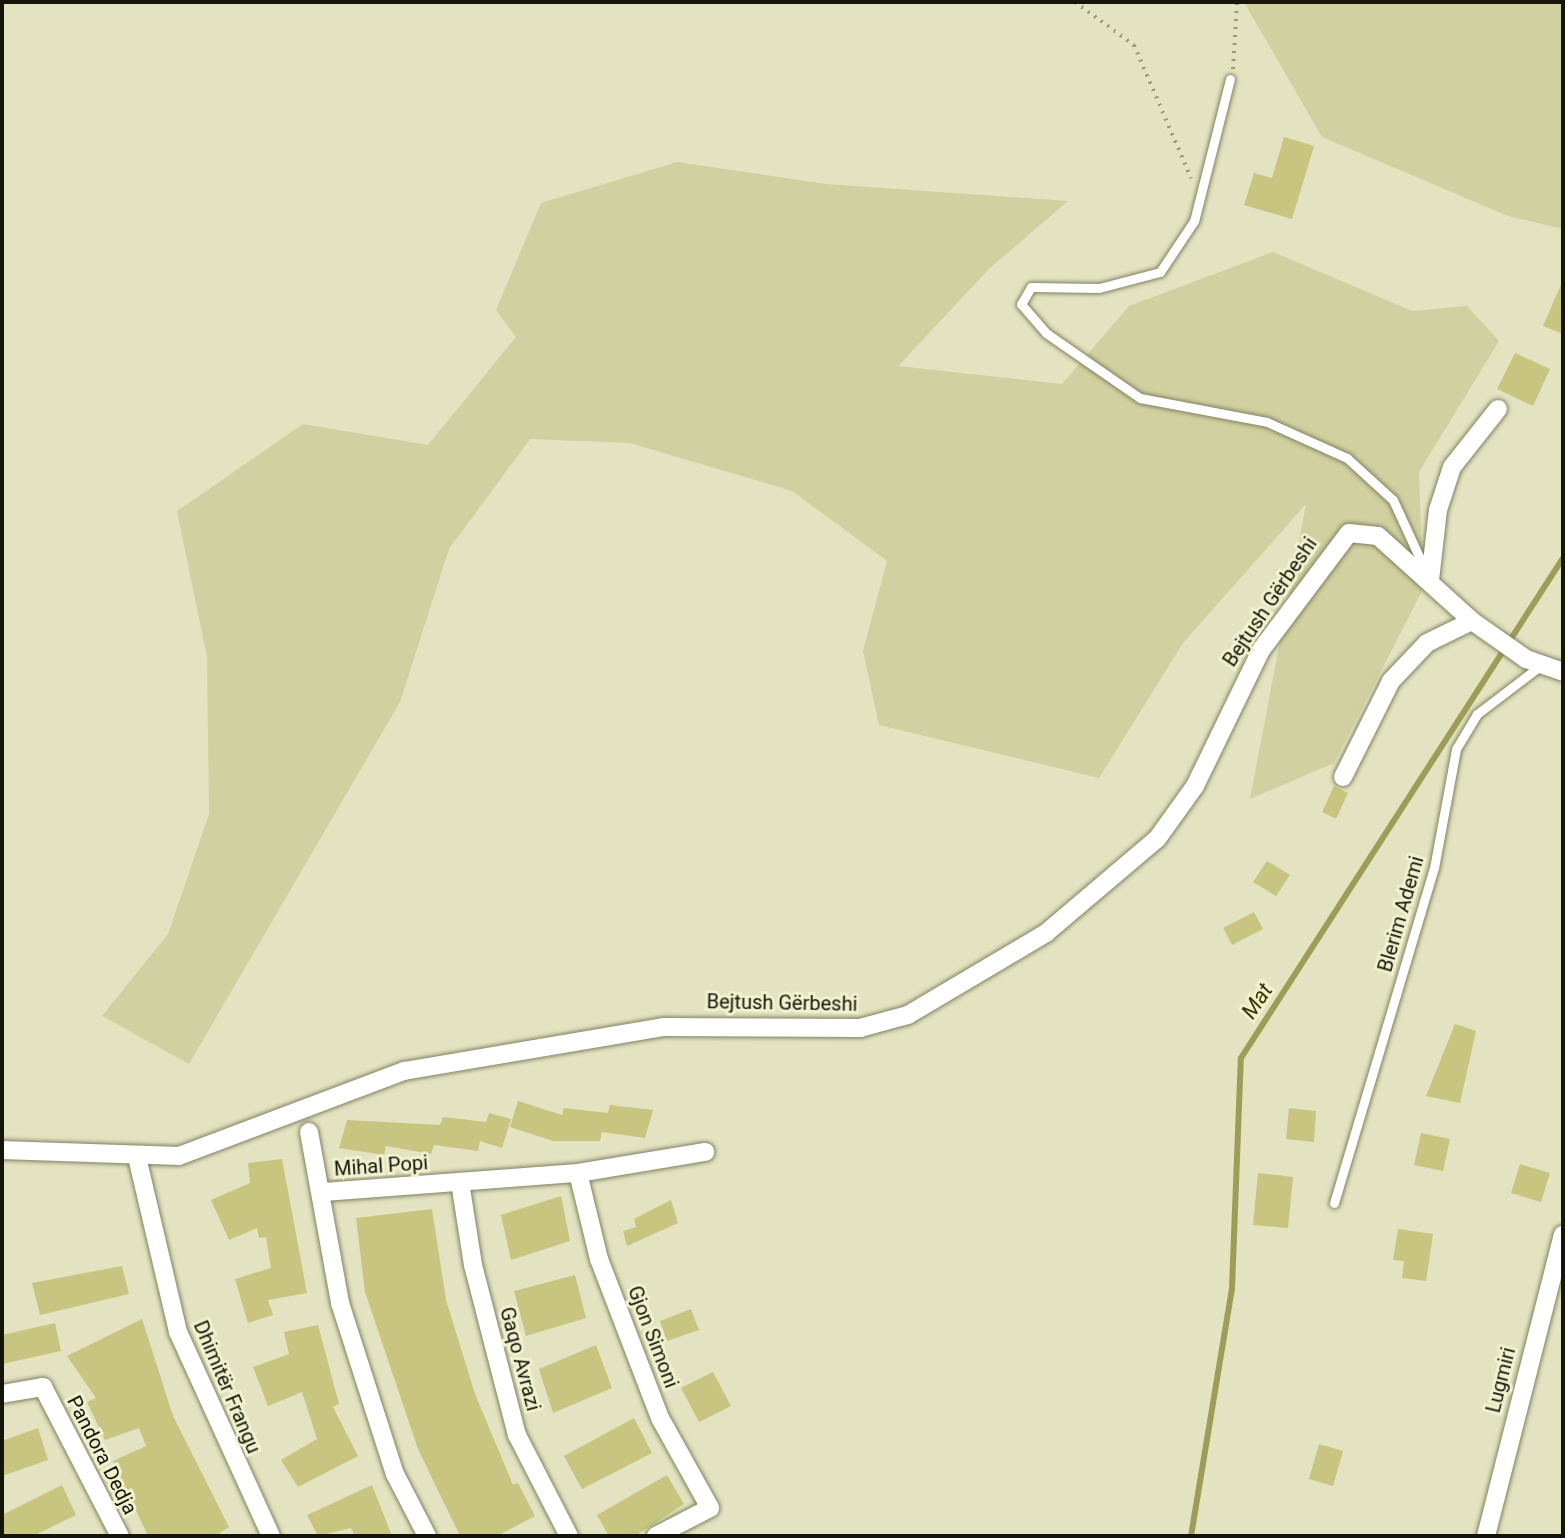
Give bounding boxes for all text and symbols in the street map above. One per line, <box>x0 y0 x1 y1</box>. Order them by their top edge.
street label: Bejtush Gërbeshi <box>1218 533 1322 671</box>
street label: Blerim Ademi <box>1373 853 1429 975</box>
water label: Mat <box>1236 978 1278 1024</box>
street label: Bejtush Gërbeshi <box>706 990 858 1016</box>
street label: Mihal Popi <box>333 1151 429 1181</box>
street label: Gjon Simoni <box>623 1283 683 1391</box>
street label: Gaqo Avrazi <box>495 1304 545 1414</box>
street label: Dhimitër Frangu <box>188 1317 266 1457</box>
street label: Lugmiri <box>1481 1345 1521 1415</box>
street label: Pandora Dedja <box>62 1392 142 1518</box>

